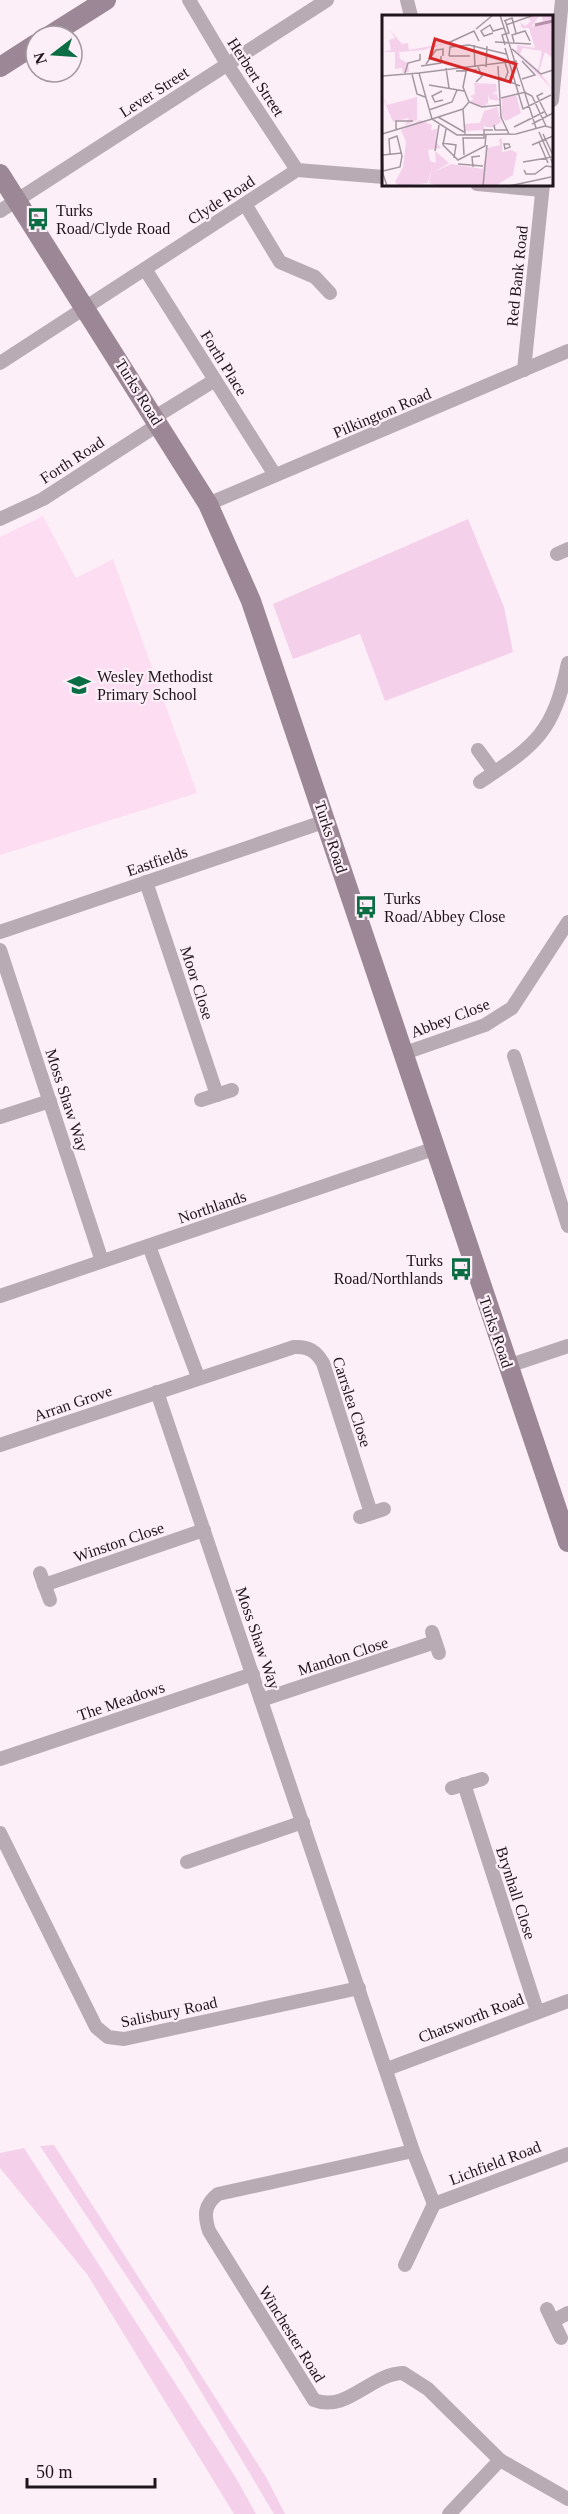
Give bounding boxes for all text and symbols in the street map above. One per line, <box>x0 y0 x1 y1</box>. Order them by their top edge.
inset map <box>382 15 553 186</box>
north arrow <box>24 24 84 84</box>
street label: Herbert Street <box>224 35 288 120</box>
text: N <box>30 50 50 66</box>
street label: Lever Street <box>116 63 192 121</box>
street label: Clyde Road <box>185 172 258 229</box>
place label: Turks Road/Clyde Road <box>56 202 170 238</box>
bus stop icon: Turks Road/Clyde Road <box>25 206 51 232</box>
street label: Red Bank Road <box>503 225 531 327</box>
street label: Forth Place <box>197 327 251 399</box>
street label: Turks Road <box>112 356 166 428</box>
street label: Pilkington Road <box>331 385 434 442</box>
street label: Forth Road <box>37 433 107 487</box>
place label: Wesley Methodist Primary School <box>97 668 213 704</box>
school or university icon: Wesley Methodist Primary School <box>66 672 92 698</box>
street label: Turks Road <box>311 799 351 875</box>
street label: Eastfields <box>124 843 190 879</box>
place label: Turks Road/Abbey Close <box>384 890 505 926</box>
bus stop icon: Turks Road/Abbey Close <box>353 894 379 920</box>
street label: Moor Close <box>177 944 217 1022</box>
street label: Abbey Close <box>408 995 492 1042</box>
street label: Moss Shaw Way <box>41 1047 92 1154</box>
street label: Northlands <box>176 1187 248 1227</box>
place label: Turks Road/Northlands <box>334 1252 443 1287</box>
bus stop icon: Turks Road/Northlands <box>448 1256 474 1282</box>
street label: Turks Road <box>476 1294 516 1370</box>
street label: Carrslea Close <box>329 1355 375 1449</box>
street label: Arran Grove <box>32 1382 114 1424</box>
street label: Winston Close <box>72 1519 166 1565</box>
street label: Moss Shaw Way <box>232 1585 283 1692</box>
street label: Mandon Close <box>296 1633 390 1679</box>
street label: The Meadows <box>75 1678 167 1724</box>
street label: Brynhall Close <box>492 1845 539 1942</box>
street label: Chatsworth Road <box>416 1990 526 2046</box>
street label: Salisbury Road <box>119 1993 219 2032</box>
street label: Lichfield Road <box>447 2138 543 2188</box>
street label: Winchester Road <box>256 2283 328 2385</box>
scale bar <box>27 2451 154 2489</box>
text: 50 m <box>36 2462 73 2482</box>

